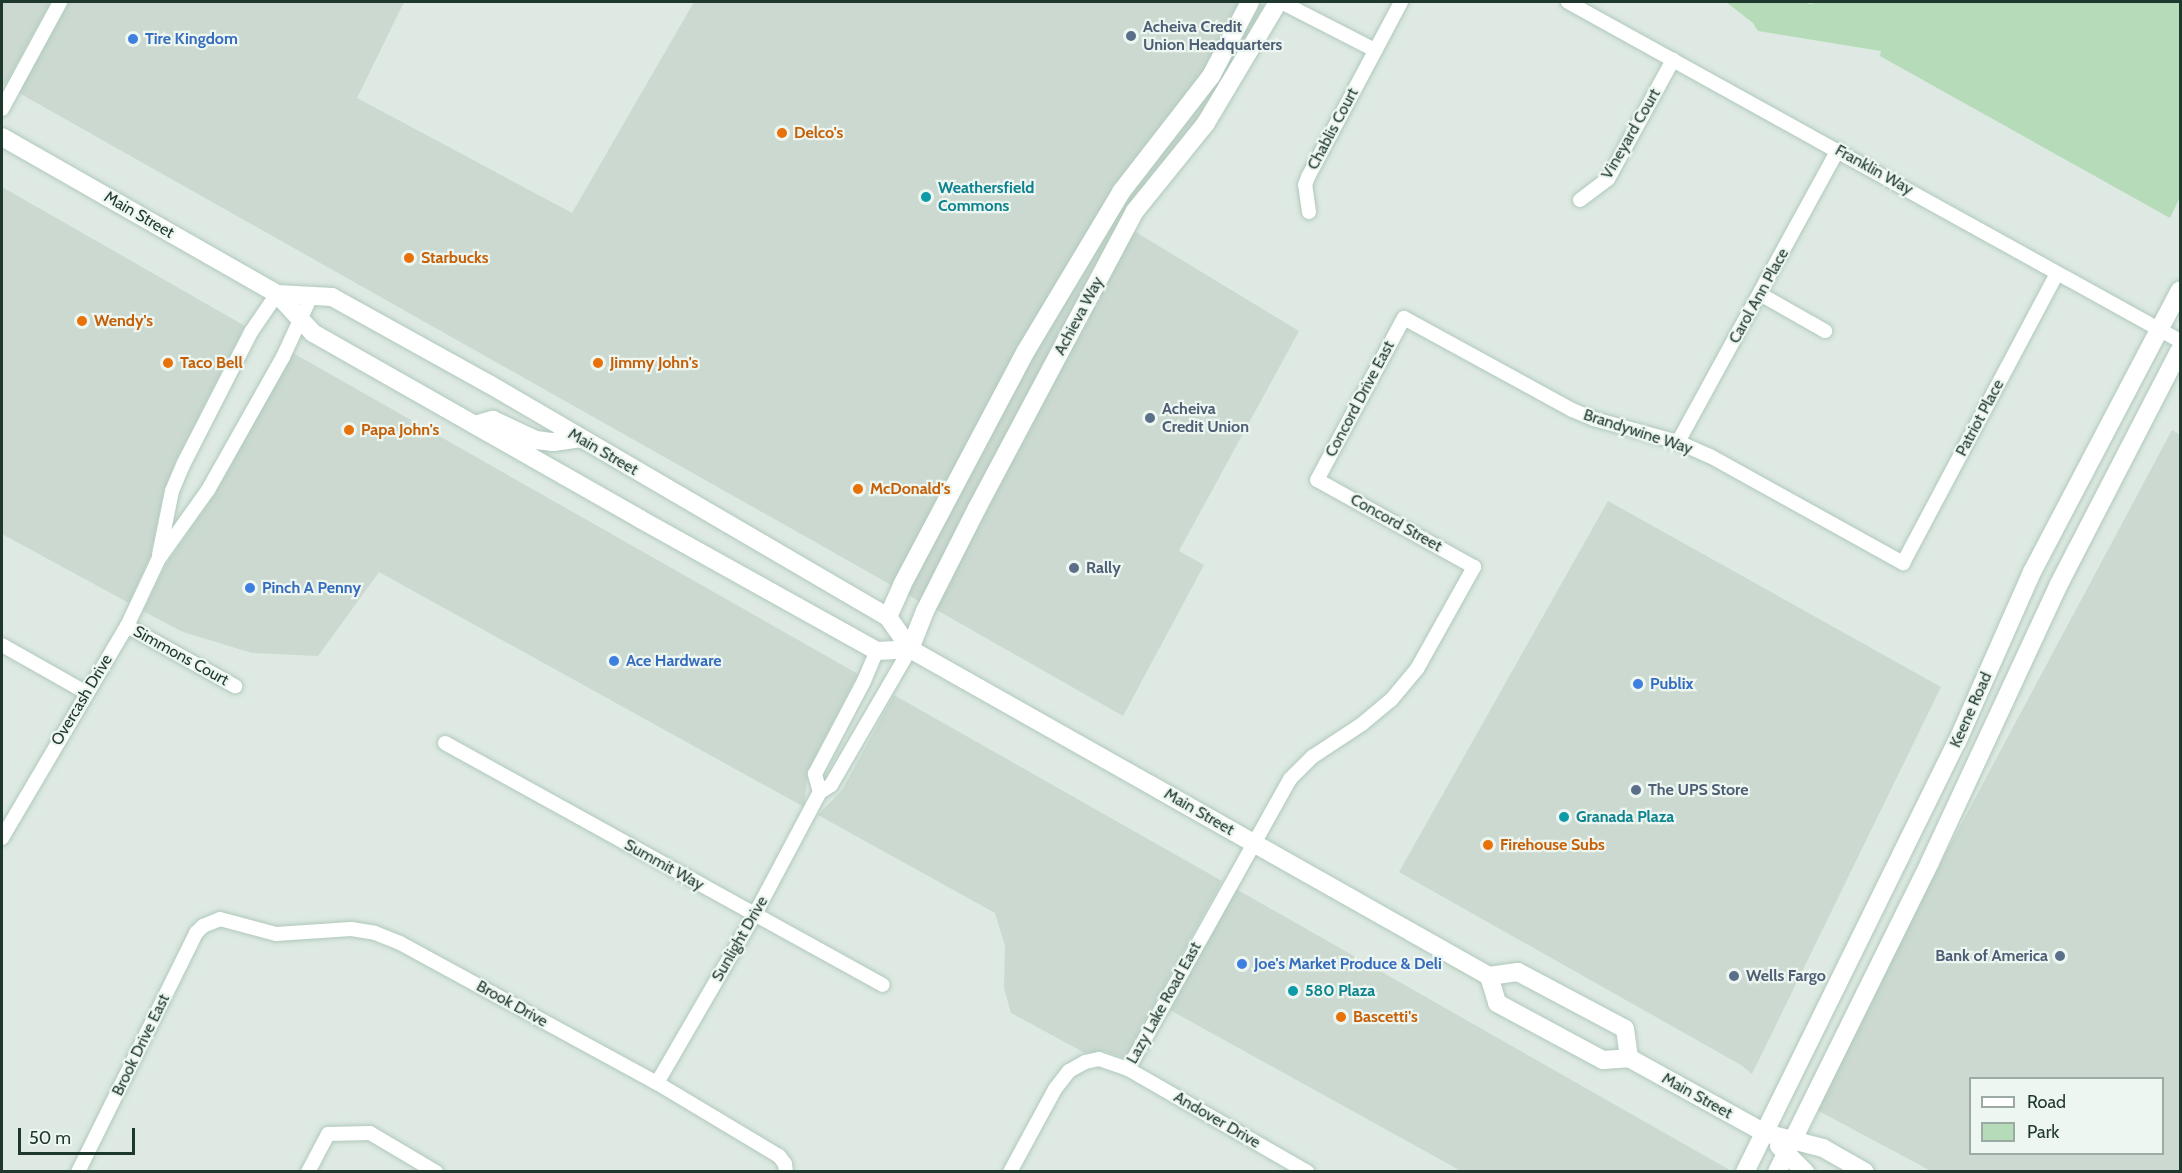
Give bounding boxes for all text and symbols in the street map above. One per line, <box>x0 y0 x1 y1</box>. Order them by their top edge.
place label: Acheiva Credit Union Headquarters <box>1143 17 1282 55</box>
place label: Tire Kingdom <box>145 29 238 49</box>
marker: Acheiva Credit Union Headquarters <box>1124 29 1138 43</box>
marker: Tire Kingdom <box>126 32 140 46</box>
street label: Chablis Court <box>1303 85 1363 173</box>
street label: Vineyard Court <box>1597 85 1665 183</box>
place label: Delco's <box>794 123 843 143</box>
marker: Delco's <box>775 126 789 140</box>
street label: Franklin Way <box>1832 141 1916 199</box>
place label: Weathersfield Commons <box>938 178 1034 216</box>
street label: Main Street <box>101 187 177 243</box>
marker: Weathersfield Commons <box>919 190 933 204</box>
street label: Carol Ann Place <box>1725 245 1793 347</box>
place label: Starbucks <box>421 248 489 268</box>
marker: Starbucks <box>402 251 416 265</box>
street label: Achieva Way <box>1050 273 1108 359</box>
place label: Wendy's <box>94 311 153 331</box>
marker: Wendy's <box>75 314 89 328</box>
street label: Concord Drive East <box>1321 338 1399 460</box>
place label: Taco Bell <box>180 353 243 373</box>
place label: Jimmy John's <box>610 353 698 373</box>
marker: Taco Bell <box>161 356 175 370</box>
marker: Jimmy John's <box>591 356 605 370</box>
street label: Patriot Place <box>1952 376 2008 460</box>
place label: Acheiva Credit Union <box>1162 399 1249 437</box>
street label: Brandywine Way <box>1581 405 1695 459</box>
marker: Acheiva Credit Union <box>1143 411 1157 425</box>
place label: Papa John's <box>361 420 439 440</box>
marker: Papa John's <box>342 423 356 437</box>
street label: Main Street <box>565 424 641 480</box>
place label: McDonald's <box>870 479 950 499</box>
marker: McDonald's <box>851 482 865 496</box>
street label: Concord Street <box>1347 490 1445 556</box>
place label: Rally <box>1086 558 1121 578</box>
marker: Rally <box>1067 561 1081 575</box>
place label: Pinch A Penny <box>262 578 361 598</box>
marker: Pinch A Penny <box>243 581 257 595</box>
street label: Simmons Court <box>130 622 232 690</box>
street label: Overcash Drive <box>47 651 117 749</box>
place label: Ace Hardware <box>626 651 722 671</box>
marker: Ace Hardware <box>607 654 621 668</box>
street label: Keene Road <box>1946 669 1996 751</box>
place label: Publix <box>1650 674 1693 694</box>
marker: Publix <box>1631 677 1645 691</box>
place label: The UPS Store <box>1648 780 1748 800</box>
marker: The UPS Store <box>1629 783 1643 797</box>
street label: Main Street <box>1161 784 1237 840</box>
place label: Granada Plaza <box>1576 807 1674 827</box>
marker: Granada Plaza <box>1557 810 1571 824</box>
street label: Summit Way <box>621 835 707 895</box>
place label: Firehouse Subs <box>1500 835 1605 855</box>
marker: Firehouse Subs <box>1481 838 1495 852</box>
street label: Sunlight Drive <box>708 893 772 985</box>
street label: Lazy Lake Road East <box>1123 939 1205 1067</box>
place label: Bank of America <box>1935 946 2048 966</box>
marker: Bank of America <box>2053 949 2067 963</box>
place label: Joe's Market Produce & Deli <box>1254 954 1442 974</box>
marker: Joe's Market Produce & Deli <box>1235 957 1249 971</box>
place label: Wells Fargo <box>1746 966 1826 986</box>
marker: Wells Fargo <box>1727 969 1741 983</box>
street label: Brook Drive <box>473 977 551 1031</box>
place label: 580 Plaza <box>1305 981 1375 1001</box>
marker: 580 Plaza <box>1286 984 1300 998</box>
street label: Brook Drive East <box>108 991 174 1099</box>
place label: Bascetti's <box>1353 1007 1418 1027</box>
marker: Bascetti's <box>1334 1010 1348 1024</box>
street label: Main Street <box>1658 1069 1736 1123</box>
legend <box>1969 1077 2164 1155</box>
street label: Andover Drive <box>1170 1087 1264 1153</box>
text: Road <box>2027 1091 2066 1113</box>
scale bar <box>21 1116 138 1154</box>
text: Park <box>2027 1121 2059 1143</box>
text: 50 m <box>29 1127 71 1149</box>

